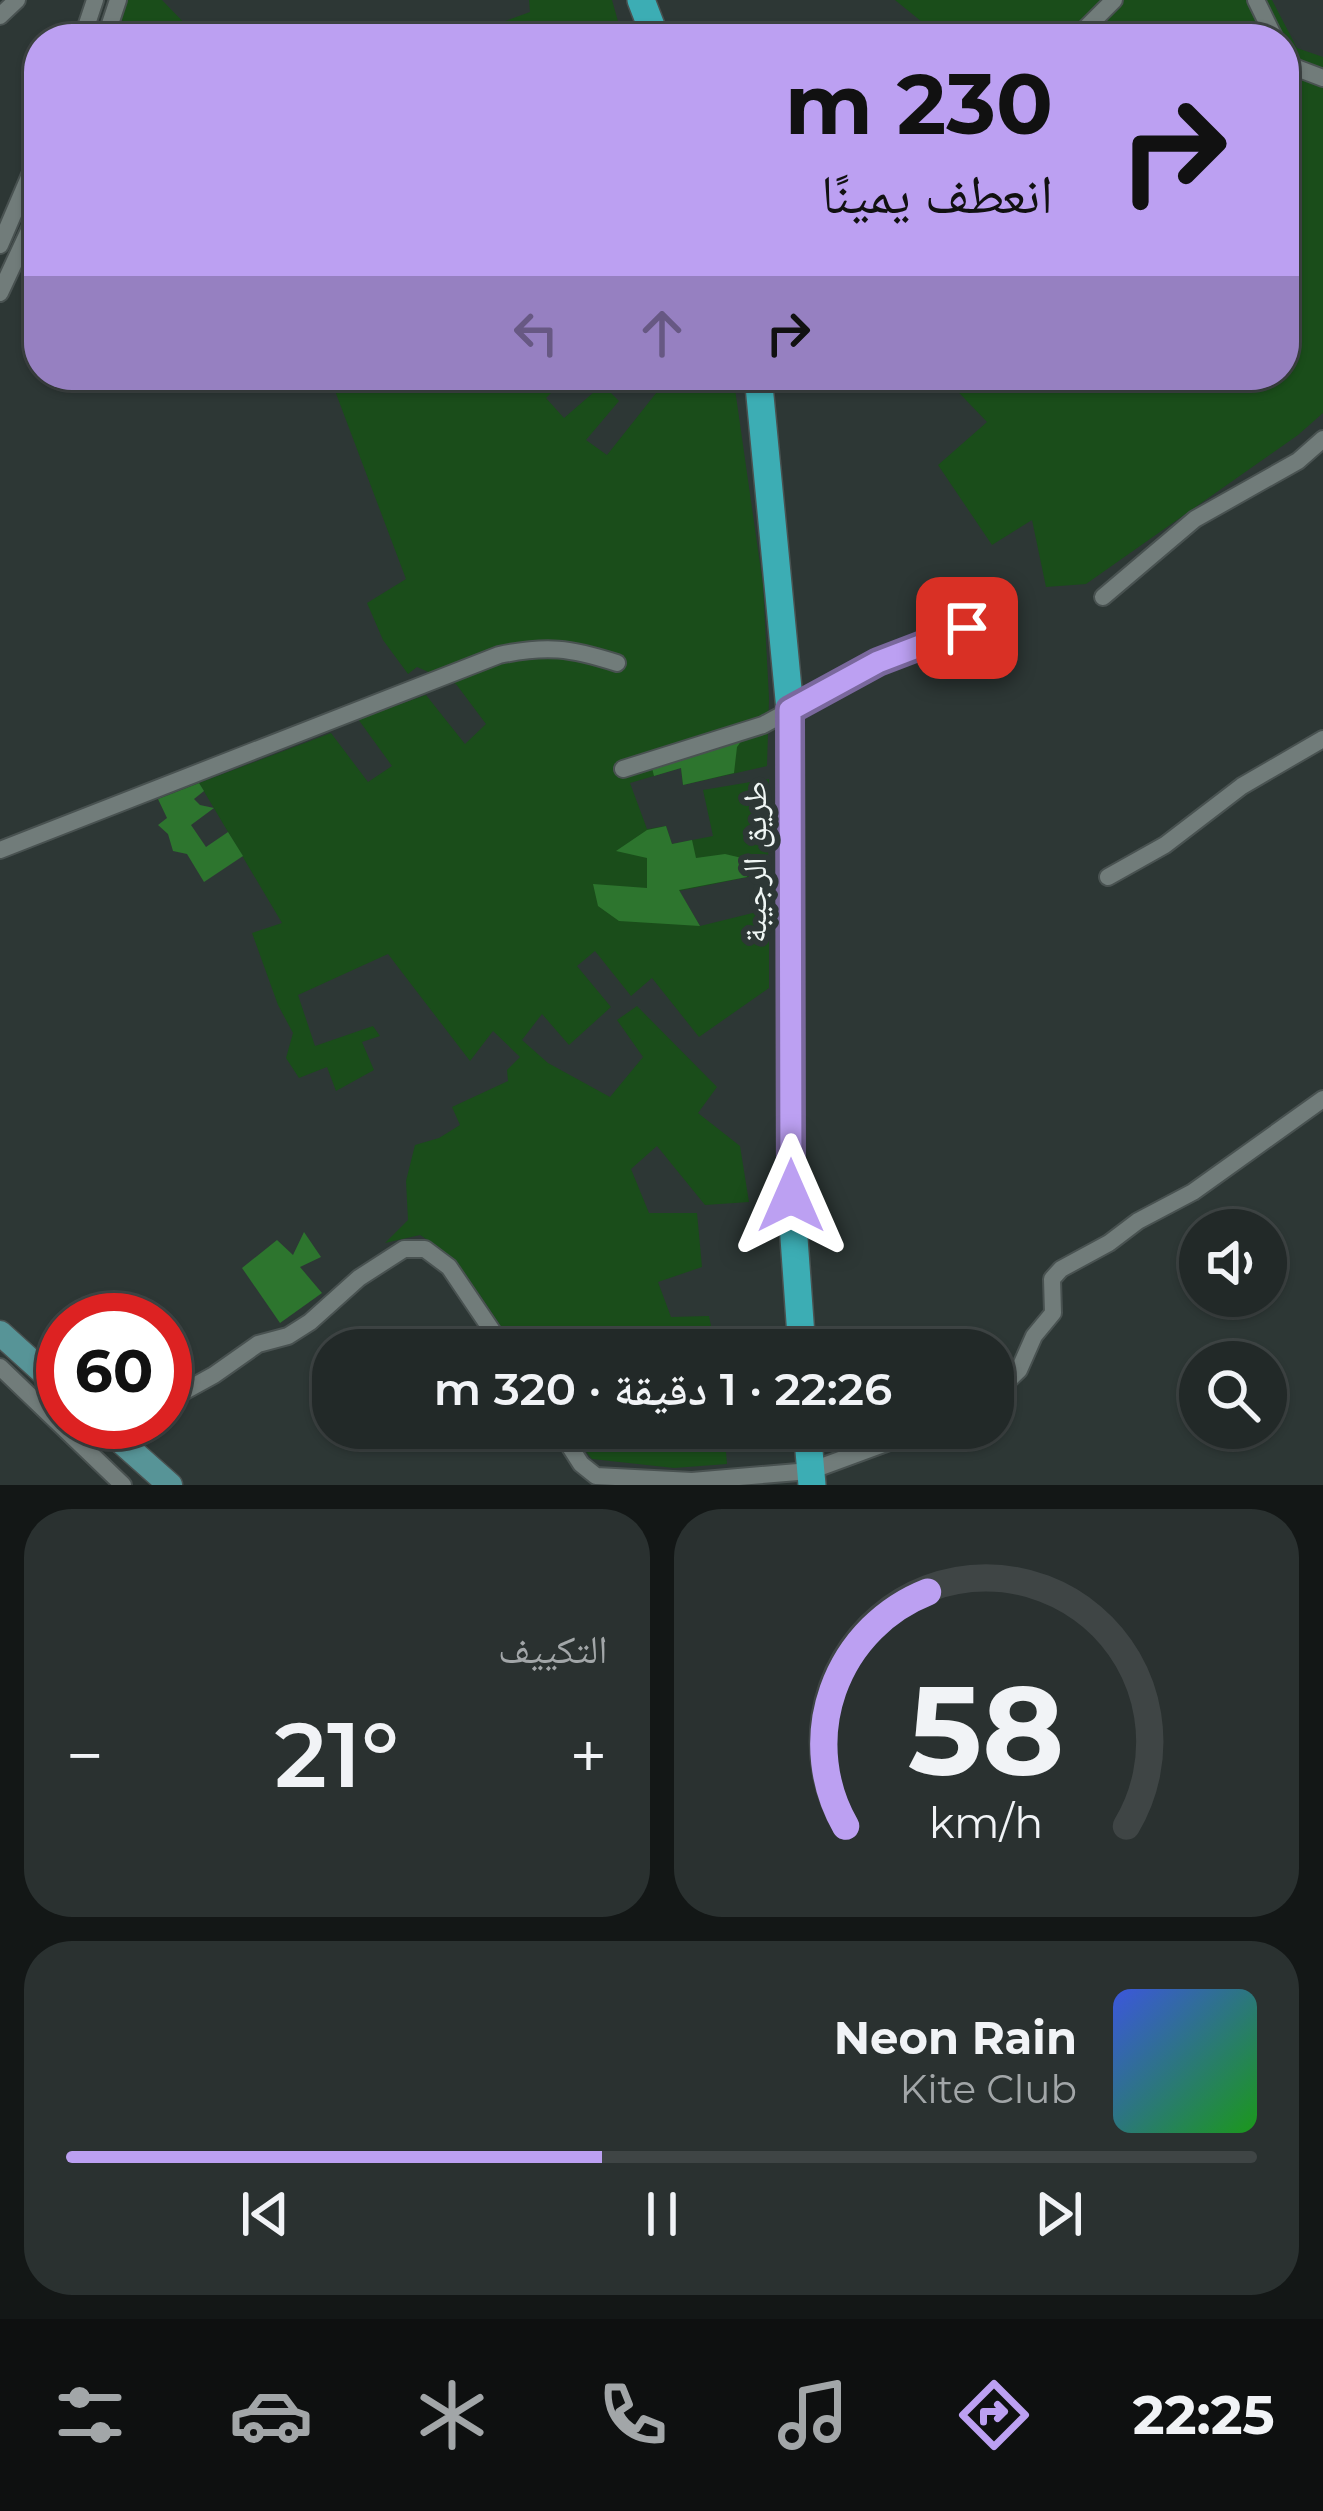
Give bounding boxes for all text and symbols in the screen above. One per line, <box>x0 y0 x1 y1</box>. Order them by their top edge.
text: 230 m <box>785 53 1053 155</box>
icon: right <box>1095 72 1251 228</box>
text: انعطف يمينًا <box>821 161 1053 227</box>
icon: left <box>503 300 569 366</box>
icon: ahead <box>629 300 695 366</box>
icon: right <box>755 300 821 366</box>
pin <box>916 577 1018 679</box>
icon: arrive <box>934 595 1000 661</box>
street label: طريق الرجيبة <box>734 781 775 943</box>
position arrow <box>728 1133 854 1259</box>
map controls <box>1179 1209 1287 1449</box>
button: sound <box>1179 1209 1287 1317</box>
speed limit sign: 60 <box>36 1293 192 1449</box>
button: search <box>1179 1341 1287 1449</box>
text: 22:26 · 1 دقيقة · 320 m <box>434 1361 892 1416</box>
text: التكييف <box>498 1625 608 1673</box>
text: 58 <box>908 1654 1065 1806</box>
text: 21° <box>275 1700 399 1810</box>
text: − <box>66 1715 104 1796</box>
text: + <box>570 1715 607 1796</box>
text: km/h <box>929 1796 1043 1849</box>
text: Neon Rain <box>834 2010 1077 2065</box>
text: Kite Club <box>899 2065 1077 2113</box>
icon: previous <box>232 2181 298 2247</box>
icon: pause <box>629 2181 695 2247</box>
icon: next <box>1026 2181 1092 2247</box>
icon: filters <box>48 2373 132 2457</box>
icon: car <box>229 2373 313 2457</box>
icon: climate <box>410 2373 494 2457</box>
icon: phone <box>591 2373 675 2457</box>
icon: music <box>771 2373 855 2457</box>
icon: directions <box>952 2373 1036 2457</box>
text: 22:25 <box>1133 2382 1275 2448</box>

